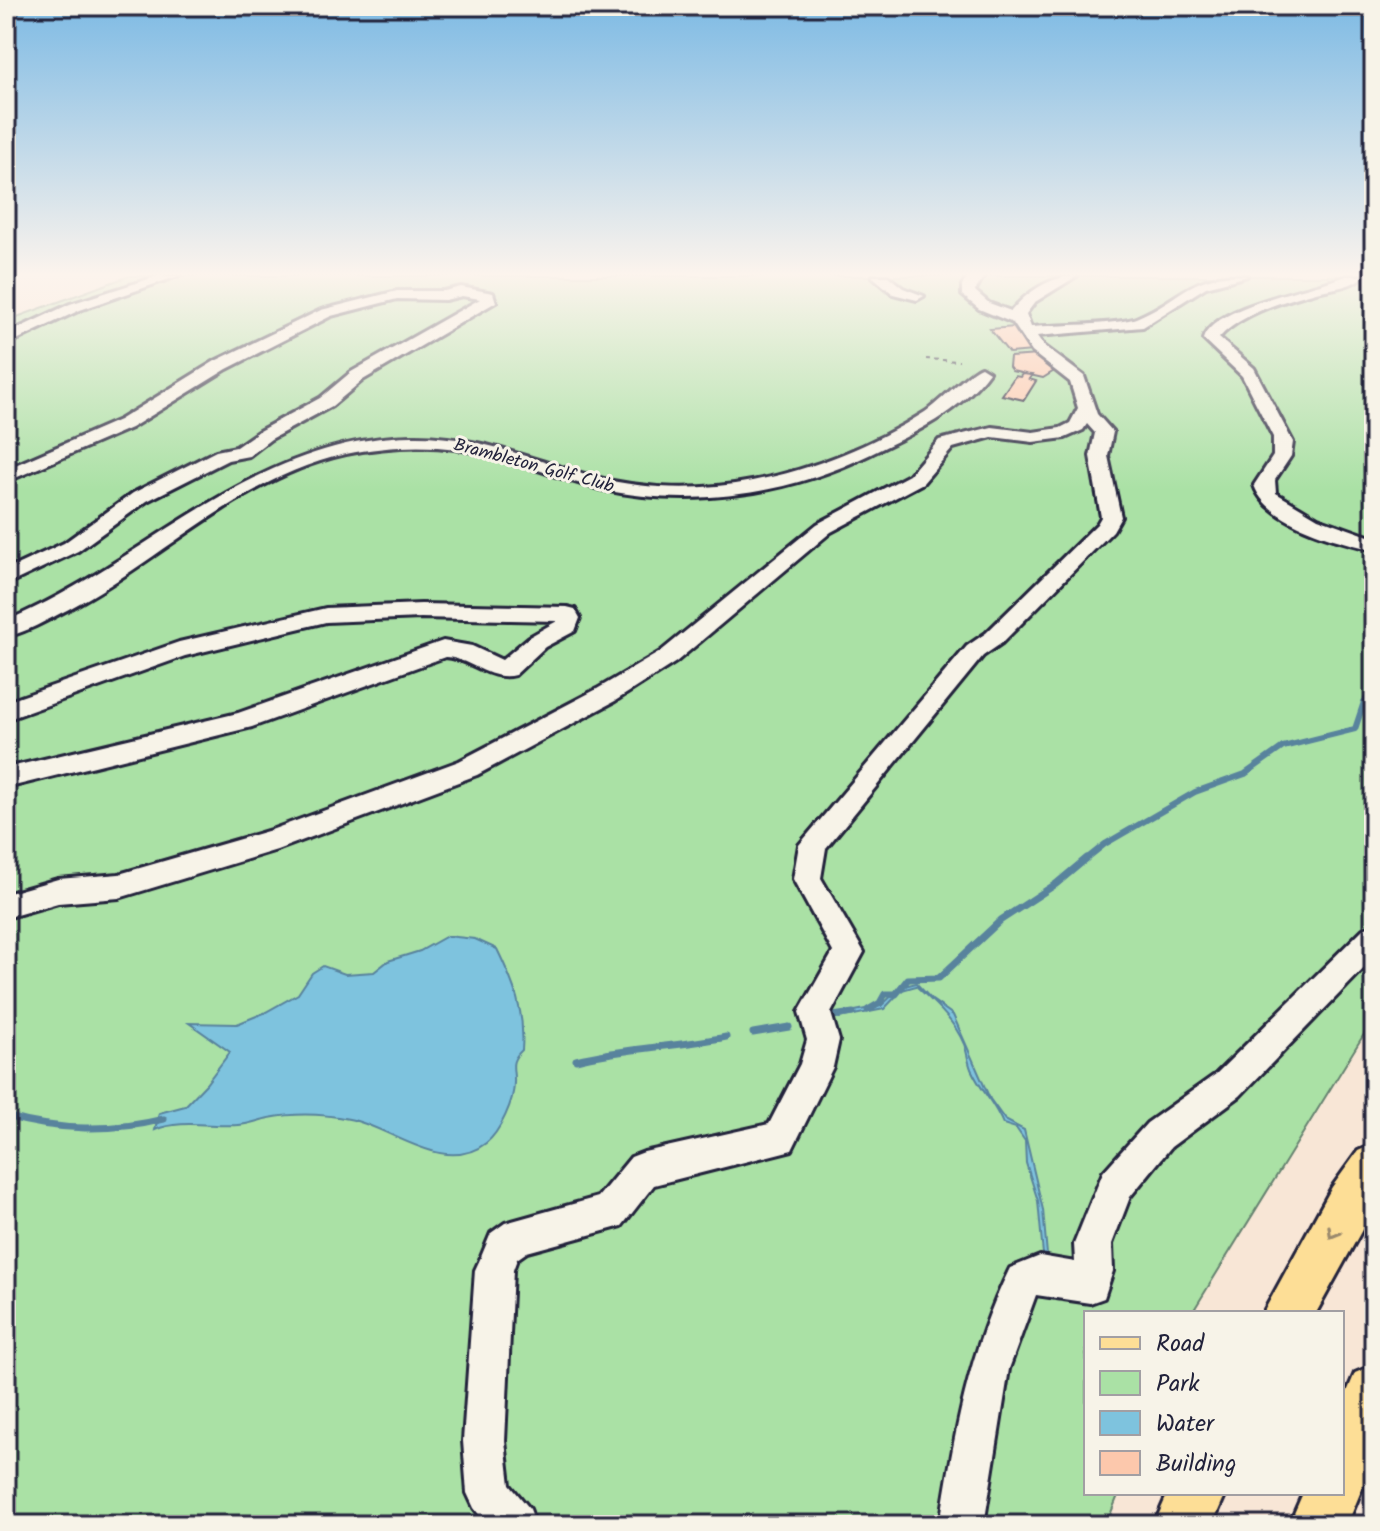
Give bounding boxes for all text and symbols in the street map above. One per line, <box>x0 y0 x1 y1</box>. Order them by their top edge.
street label: Brambleton Golf Club <box>450 431 618 502</box>
one-way arrow <box>1327 1224 1343 1239</box>
legend <box>1084 1311 1344 1495</box>
text: Road <box>1156 1325 1205 1364</box>
text: Park <box>1156 1365 1200 1404</box>
text: Water <box>1156 1405 1216 1444</box>
text: Building <box>1156 1445 1236 1484</box>

